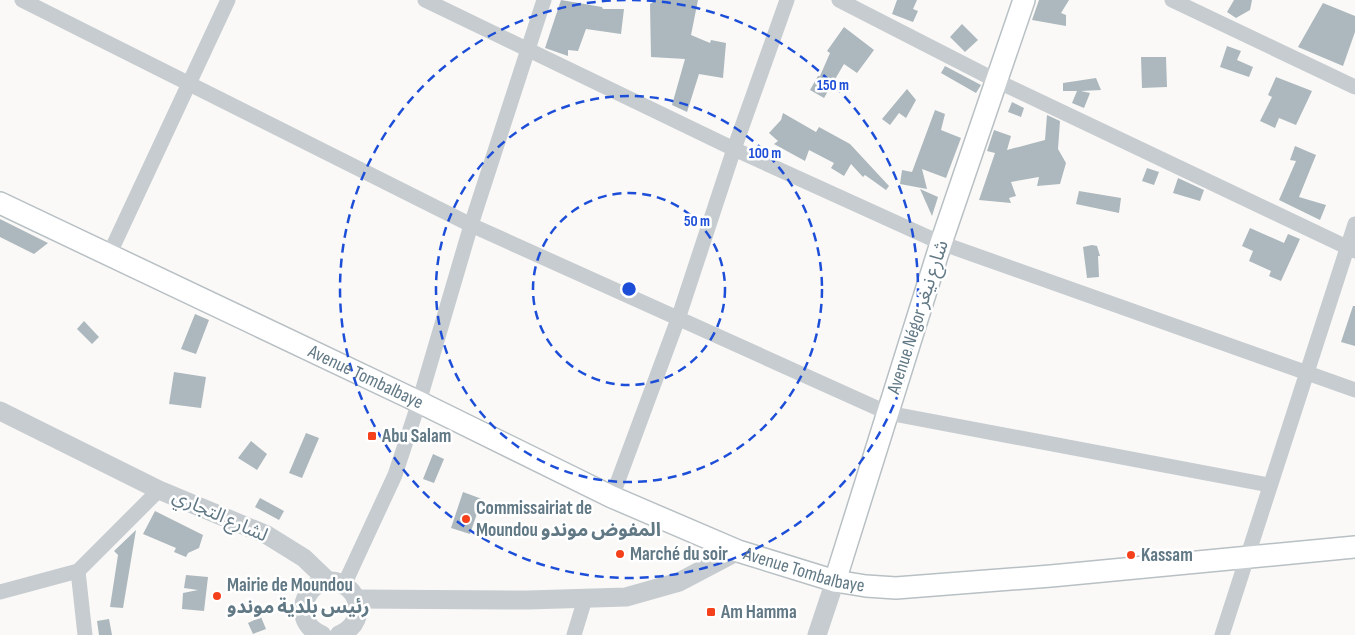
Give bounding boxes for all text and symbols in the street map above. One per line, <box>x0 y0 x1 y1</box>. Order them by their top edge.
text: 150 m <box>817 76 849 95</box>
text: 100 m <box>749 144 781 163</box>
text: 50 m <box>684 212 710 231</box>
street label: Avenue Négor شارع نيغر <box>882 237 955 398</box>
centre of rings <box>620 280 638 298</box>
street label: Avenue Tombalbaye <box>304 339 427 414</box>
place label: Abu Salam <box>381 425 451 448</box>
marker: Abu Salam <box>366 430 378 442</box>
street label: لشارع التجاري <box>168 485 271 549</box>
place label: Commissairiat de Moundou المفوض موندو <box>476 497 661 542</box>
marker: Commissairiat de Moundou المفوض موندو <box>460 513 472 525</box>
street label: Avenue Tombalbaye <box>740 542 866 597</box>
place label: Marché du soir <box>630 543 728 566</box>
place label: Kassam <box>1141 544 1193 567</box>
marker: Marché du soir <box>614 548 626 560</box>
marker: Kassam <box>1125 549 1137 561</box>
place label: Mairie de Moundou رئيس بلدية موندو <box>227 574 369 619</box>
marker: Mairie de Moundou رئيس بلدية موندو <box>211 590 223 602</box>
place label: Am Hamma <box>720 601 797 624</box>
marker: Am Hamma <box>705 606 717 618</box>

